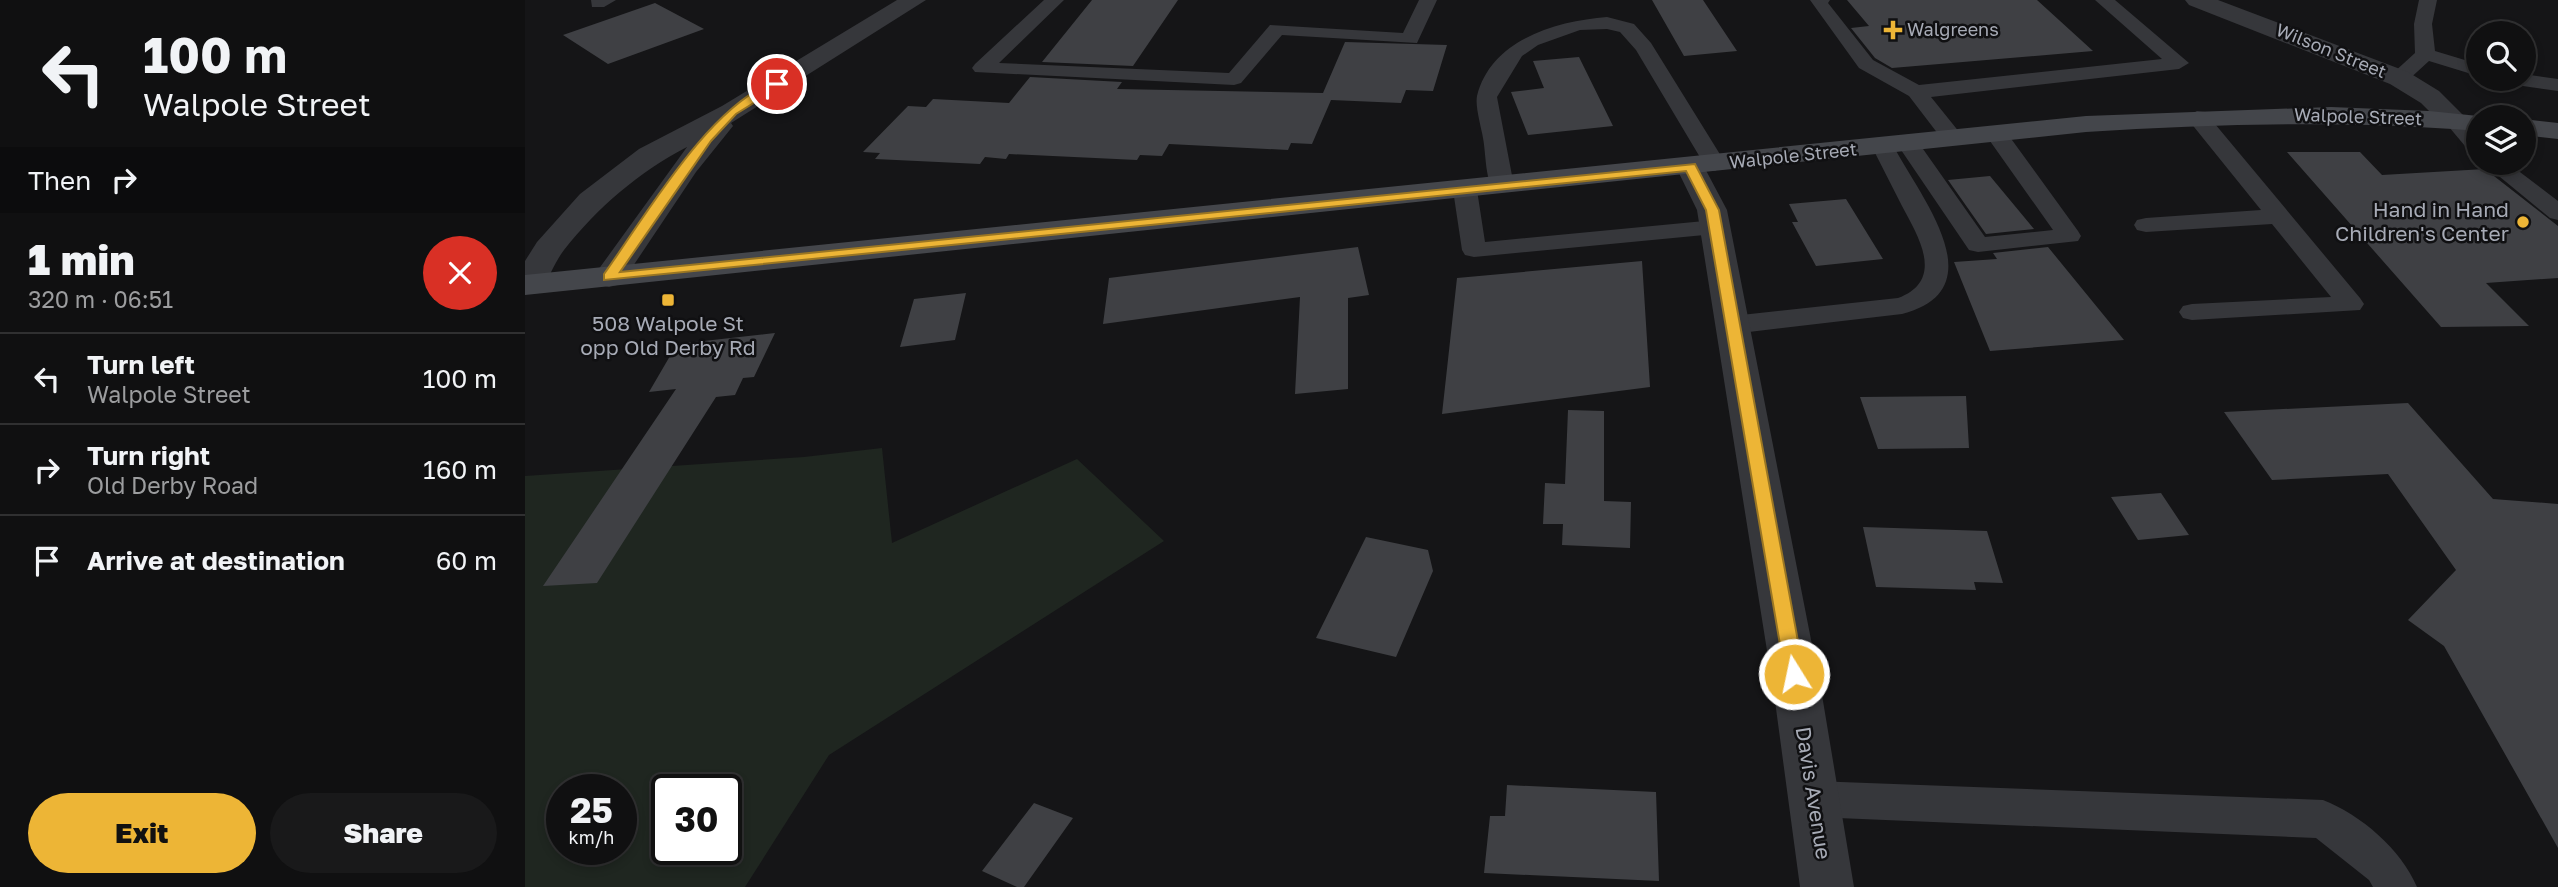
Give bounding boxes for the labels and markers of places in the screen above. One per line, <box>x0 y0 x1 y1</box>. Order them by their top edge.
place label: Walgreens <box>1907 18 1999 40</box>
marker: Walgreens <box>1885 22 1901 38</box>
pin <box>747 54 807 114</box>
place label: Hand in Hand Children's Center <box>2335 196 2509 246</box>
marker: Hand in Hand Children's Center <box>2515 214 2531 230</box>
marker: 508 Walpole St opp Old Derby Rd <box>660 292 676 308</box>
place label: 508 Walpole St opp Old Derby Rd <box>580 310 756 360</box>

